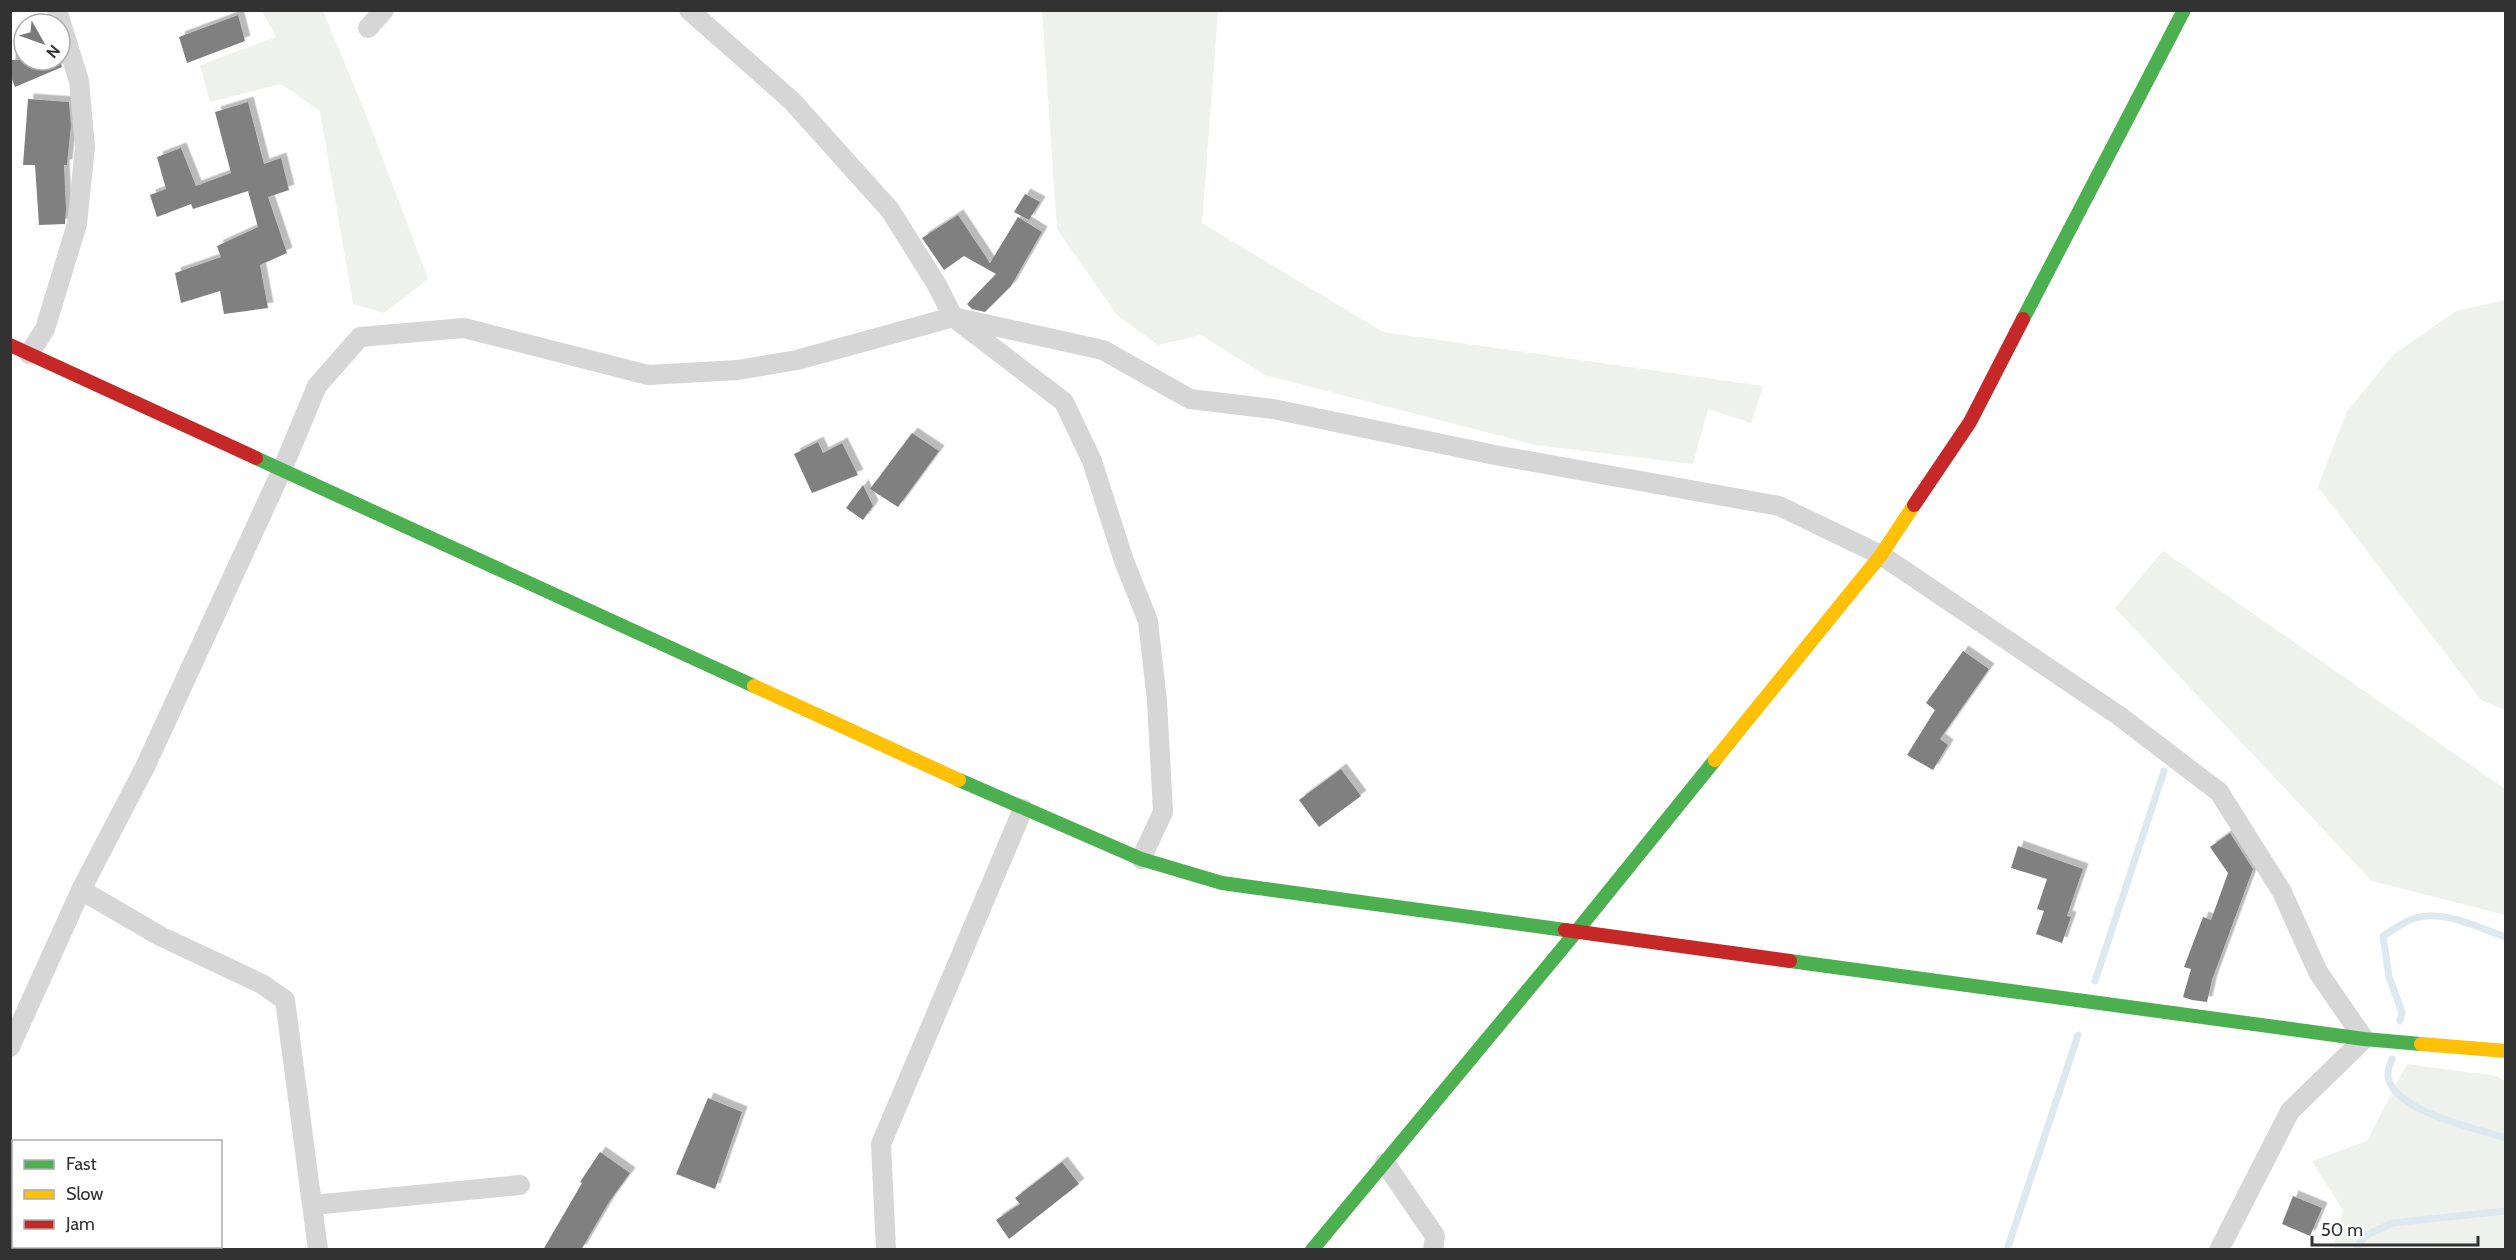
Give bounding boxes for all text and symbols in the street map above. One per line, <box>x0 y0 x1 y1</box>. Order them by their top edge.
north arrow <box>12 12 72 72</box>
text: N <box>42 41 64 62</box>
legend <box>12 1140 222 1248</box>
text: Fast <box>66 1153 97 1175</box>
text: Slow <box>66 1183 103 1205</box>
scale bar <box>2312 1209 2478 1247</box>
text: Jam <box>65 1213 95 1235</box>
text: 50 m <box>2321 1219 2363 1241</box>

